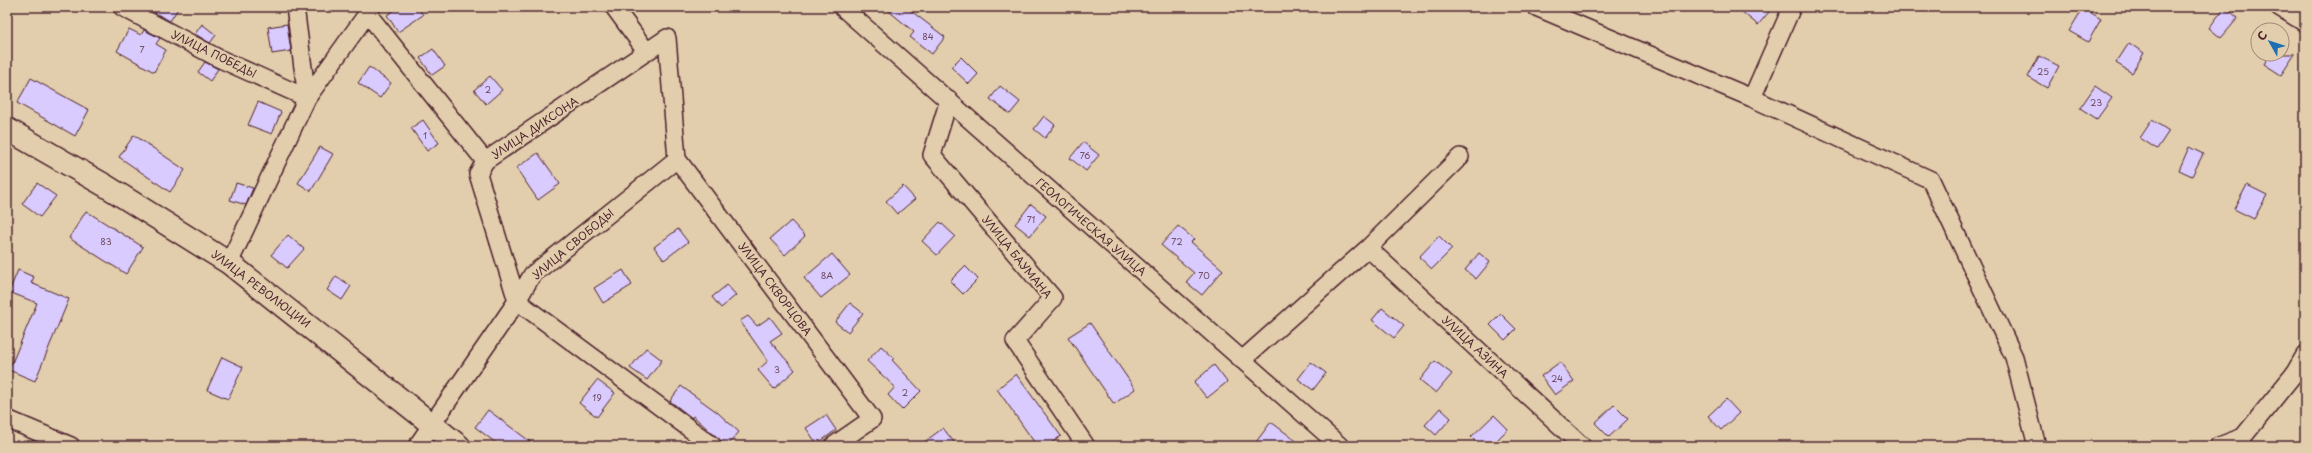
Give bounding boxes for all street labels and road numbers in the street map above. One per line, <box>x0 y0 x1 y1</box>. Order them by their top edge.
street label: УЛИЦА ПОБЕДЫ <box>169 26 260 82</box>
street label: УЛИЦА ДИКСОНА <box>488 92 582 163</box>
street label: ГЕОЛОГИЧЕСКАЯ УЛИЦА <box>1032 174 1151 280</box>
street label: УЛИЦА СВОБОДЫ <box>528 204 617 283</box>
street label: УЛИЦА БАУМАНА <box>979 211 1056 302</box>
street label: УЛИЦА СКВОРЦОВА <box>735 238 816 339</box>
street label: УЛИЦА РЕВОЛЮЦИИ <box>208 246 314 332</box>
street label: УЛИЦА АЗИНА <box>1438 311 1513 382</box>

